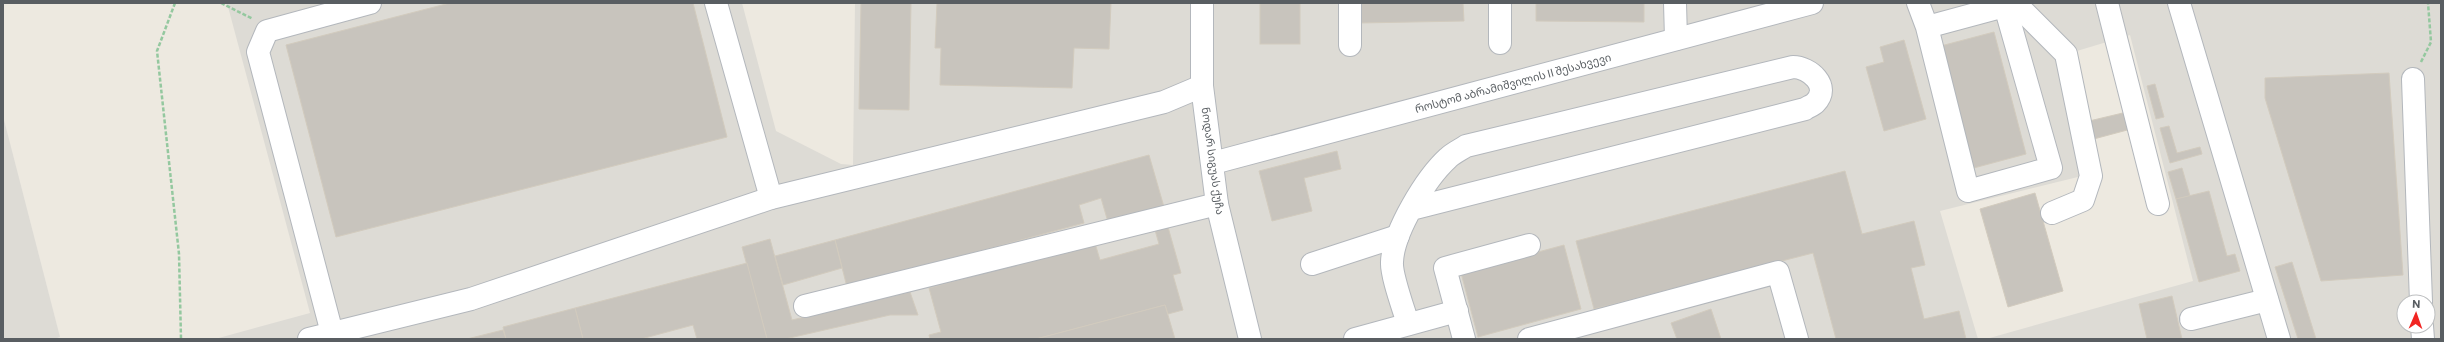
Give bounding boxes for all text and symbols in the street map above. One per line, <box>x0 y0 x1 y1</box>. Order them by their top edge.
street label: როსტომ აბრამიშვილის II შესახვევი <box>1413 50 1613 116</box>
street label: ნოდარ სიგუას ქუჩა <box>1199 106 1227 216</box>
north arrow <box>2396 294 2436 334</box>
text: N <box>2412 297 2421 310</box>

